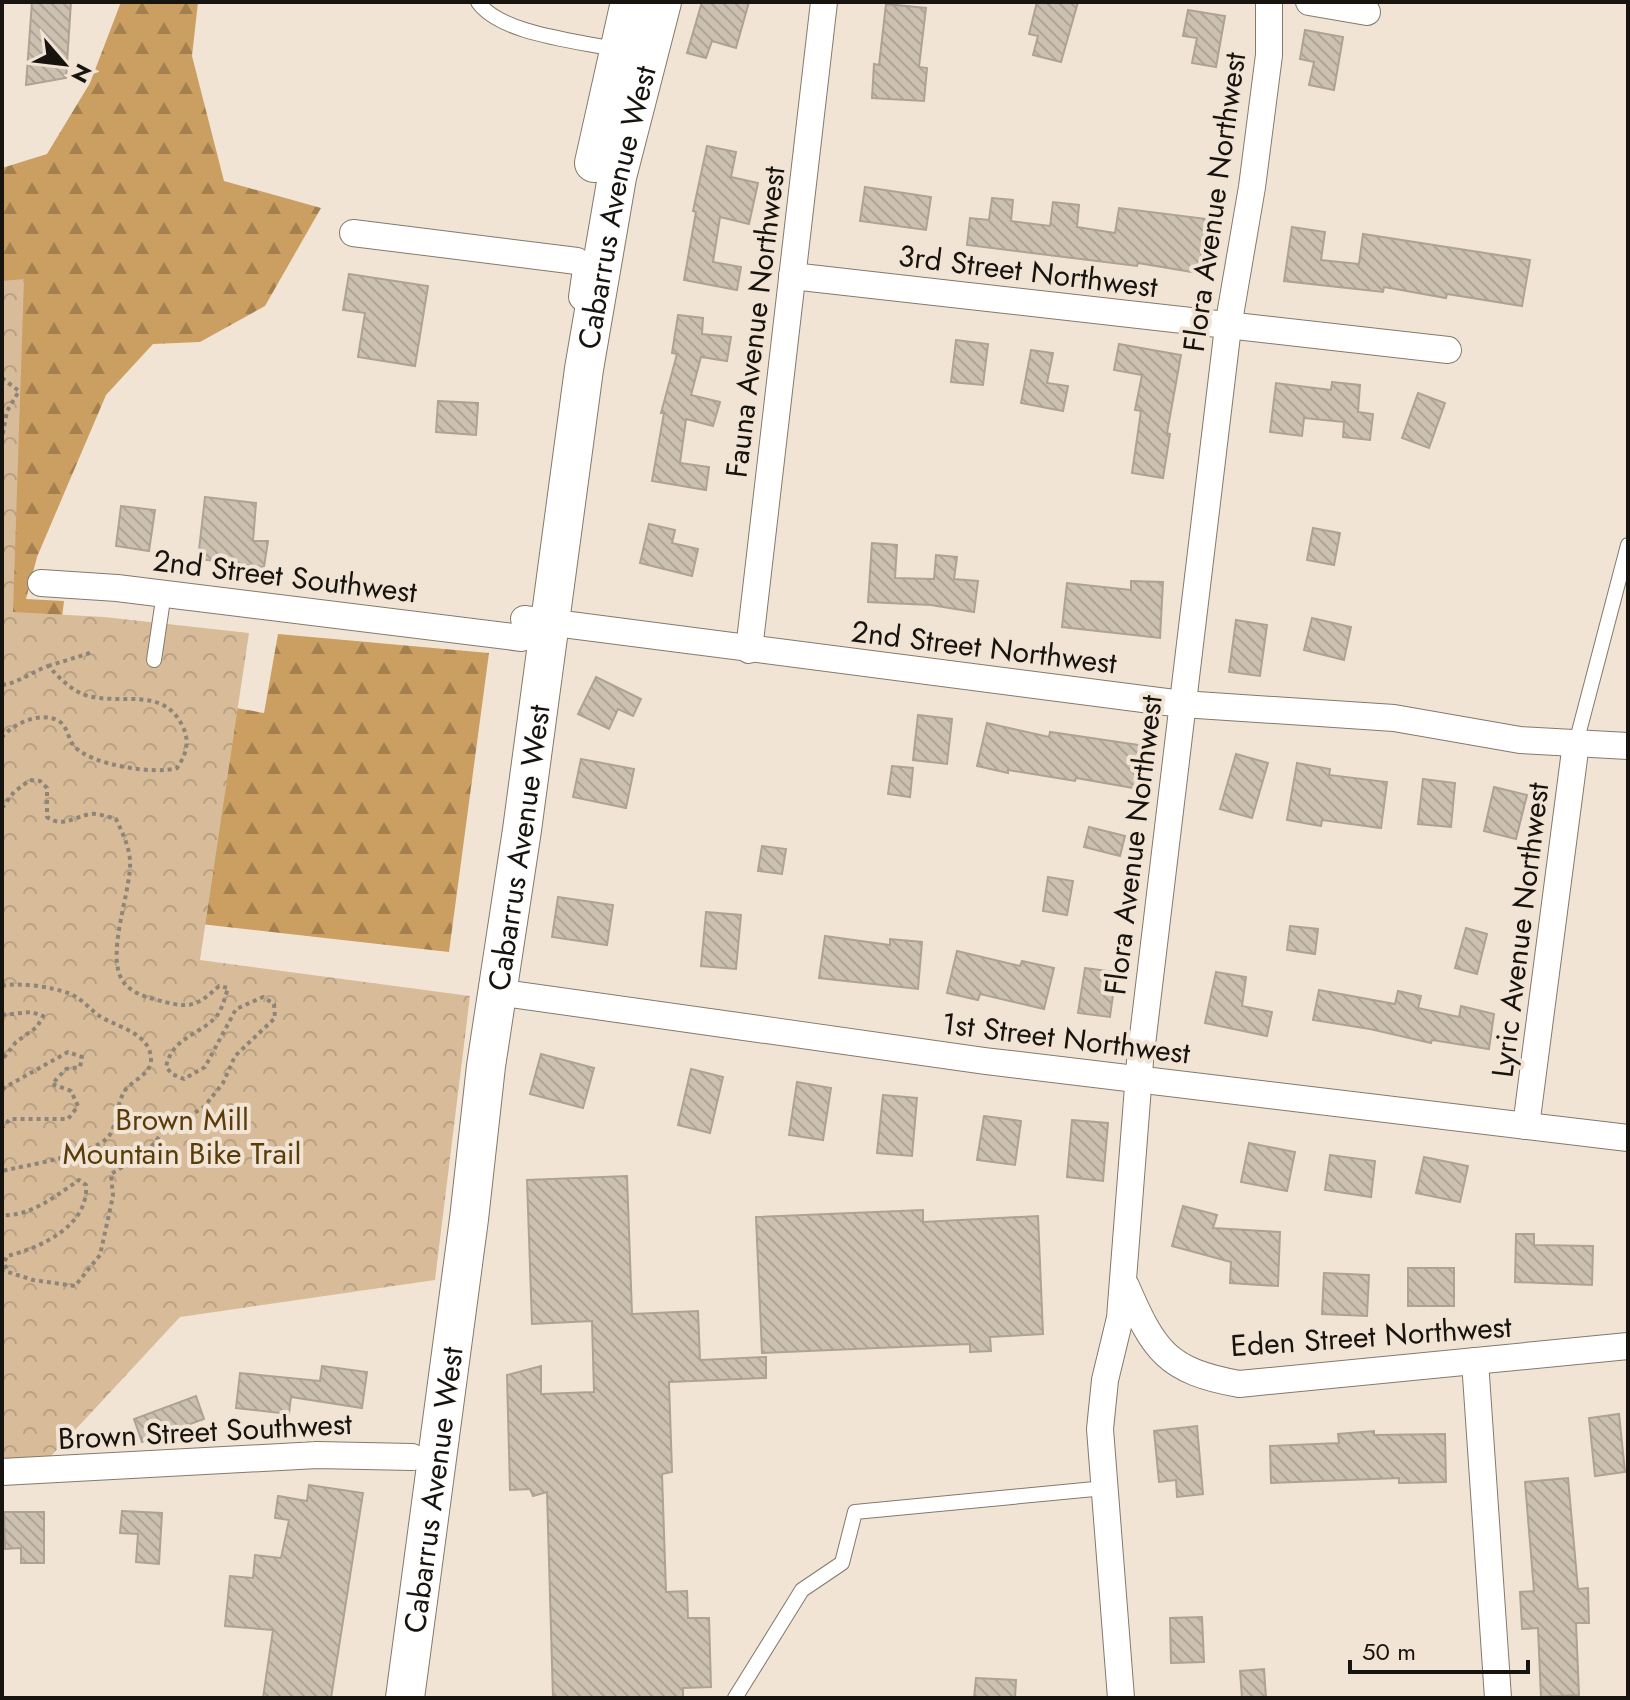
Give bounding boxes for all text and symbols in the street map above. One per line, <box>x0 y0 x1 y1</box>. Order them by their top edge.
north arrow <box>24 24 104 104</box>
street label: Flora Avenue Northwest <box>1172 49 1256 354</box>
text: N <box>63 58 100 89</box>
street label: Cabarrus Avenue West <box>566 60 667 352</box>
street label: Fauna Avenue Northwest <box>715 163 796 480</box>
street label: 3rd Street Northwest <box>896 234 1161 308</box>
street label: 2nd Street Southwest <box>151 538 420 614</box>
street label: 2nd Street Northwest <box>849 609 1120 685</box>
street label: Flora Avenue Northwest <box>1093 692 1173 997</box>
street label: Cabarrus Avenue West <box>476 701 560 994</box>
street label: Lyric Avenue Northwest <box>1481 779 1560 1080</box>
street label: 1st Street Northwest <box>939 1001 1193 1075</box>
park label: Brown Mill Mountain Bike Trail <box>62 1098 302 1175</box>
street label: Eden Street Northwest <box>1229 1305 1514 1367</box>
street label: Cabarrus Avenue West <box>392 1343 473 1636</box>
street label: Brown Street Southwest <box>57 1402 354 1460</box>
scale bar <box>1350 1624 1528 1674</box>
text: 50 m <box>1362 1634 1416 1669</box>

